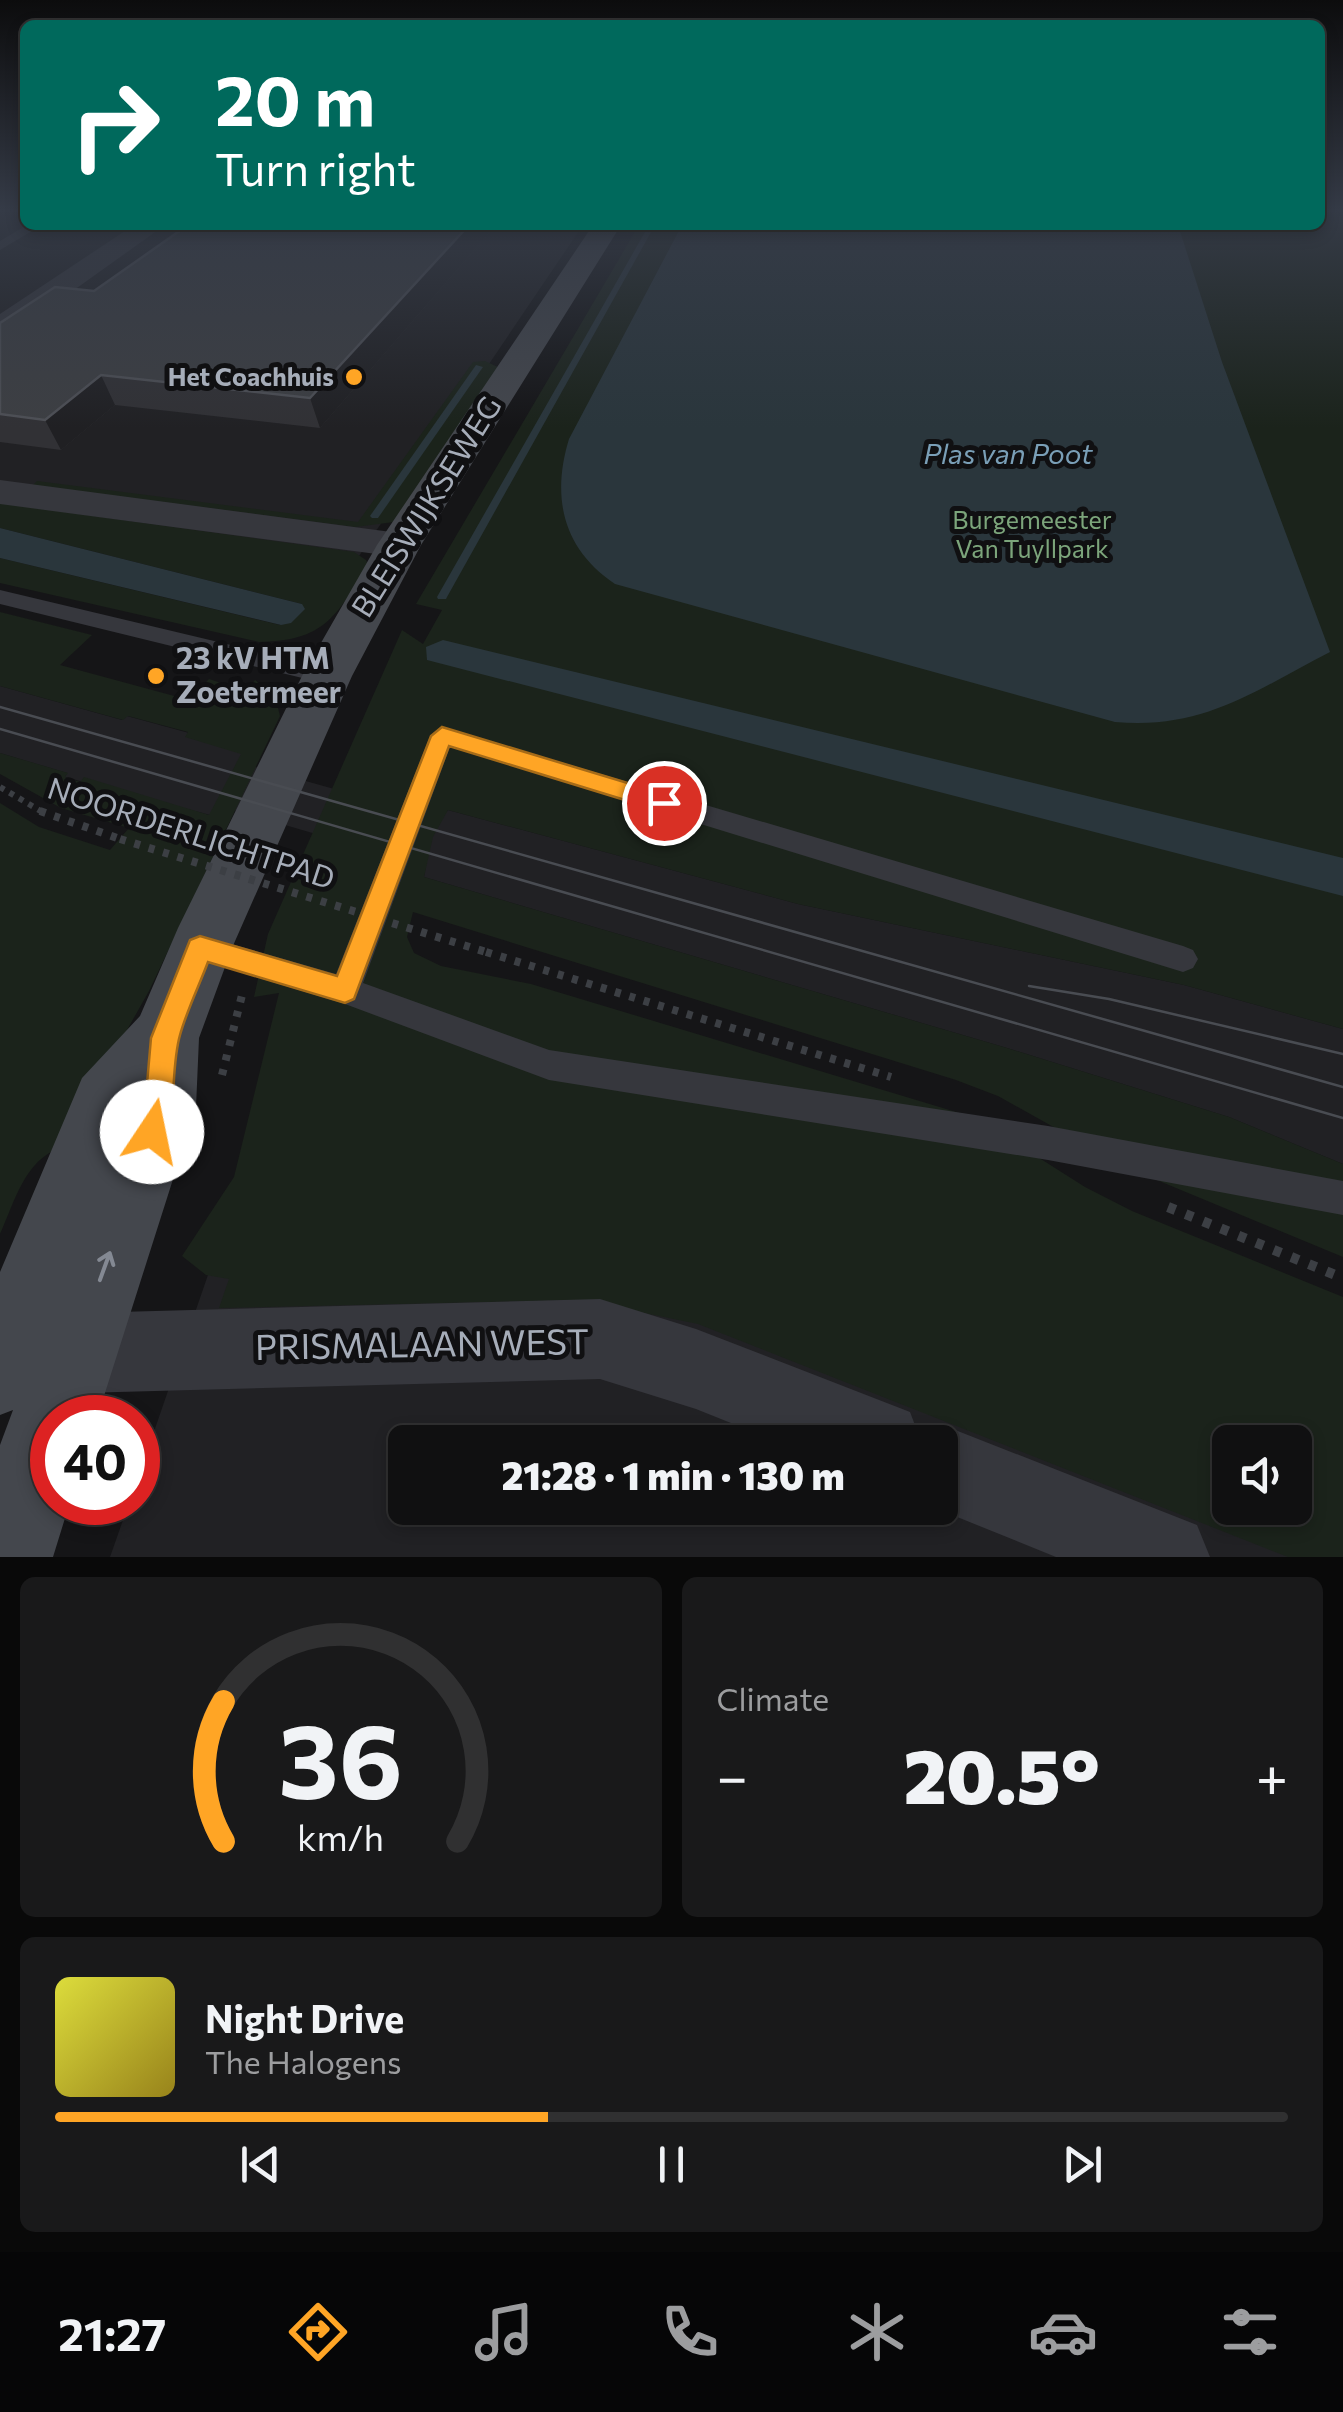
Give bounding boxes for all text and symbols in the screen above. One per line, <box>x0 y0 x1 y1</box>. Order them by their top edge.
text: 20 m <box>215 55 375 140</box>
icon: right <box>50 60 180 190</box>
text: Turn right <box>215 140 416 195</box>
place label: Het Coachhuis <box>168 361 334 391</box>
marker: Het Coachhuis <box>343 366 365 388</box>
street label: BLEISWIJKSEWEG <box>342 388 508 623</box>
water label: Plas van Poot <box>923 436 1093 470</box>
park label: Burgemeester Van Tuyllpark <box>952 504 1112 563</box>
place label: 23 kV HTM Zoetermeer <box>176 638 341 709</box>
marker: 23 kV HTM Zoetermeer <box>145 665 167 687</box>
pin <box>622 761 707 846</box>
street label: NOORDERLICHTPAD <box>44 768 340 896</box>
icon: arrive <box>637 776 692 831</box>
position arrow <box>100 1080 204 1184</box>
one-way arrow <box>97 1251 115 1282</box>
street label: PRISMALAAN WEST <box>255 1318 589 1367</box>
speed limit sign: 40 <box>30 1395 160 1525</box>
map controls <box>1212 1425 1312 1525</box>
button: sound <box>1212 1425 1312 1525</box>
text: 21:28 · 1 min · 130 m <box>501 1451 845 1498</box>
text: Climate <box>717 1678 829 1718</box>
text: 36 <box>278 1693 403 1820</box>
text: 20.5° <box>903 1728 1100 1819</box>
text: − <box>717 1741 748 1808</box>
text: + <box>1256 1741 1288 1808</box>
text: km/h <box>297 1815 384 1858</box>
text: Night Drive <box>205 1994 404 2041</box>
text: The Halogens <box>205 2041 402 2081</box>
icon: previous <box>233 2137 288 2192</box>
icon: pause <box>644 2137 699 2192</box>
icon: next <box>1055 2137 1110 2192</box>
icon: directions <box>283 2297 353 2367</box>
icon: music <box>469 2297 539 2367</box>
icon: phone <box>655 2297 725 2367</box>
icon: climate <box>842 2297 912 2367</box>
icon: car <box>1028 2297 1098 2367</box>
icon: filters <box>1215 2297 1285 2367</box>
text: 21:27 <box>58 2305 166 2360</box>

